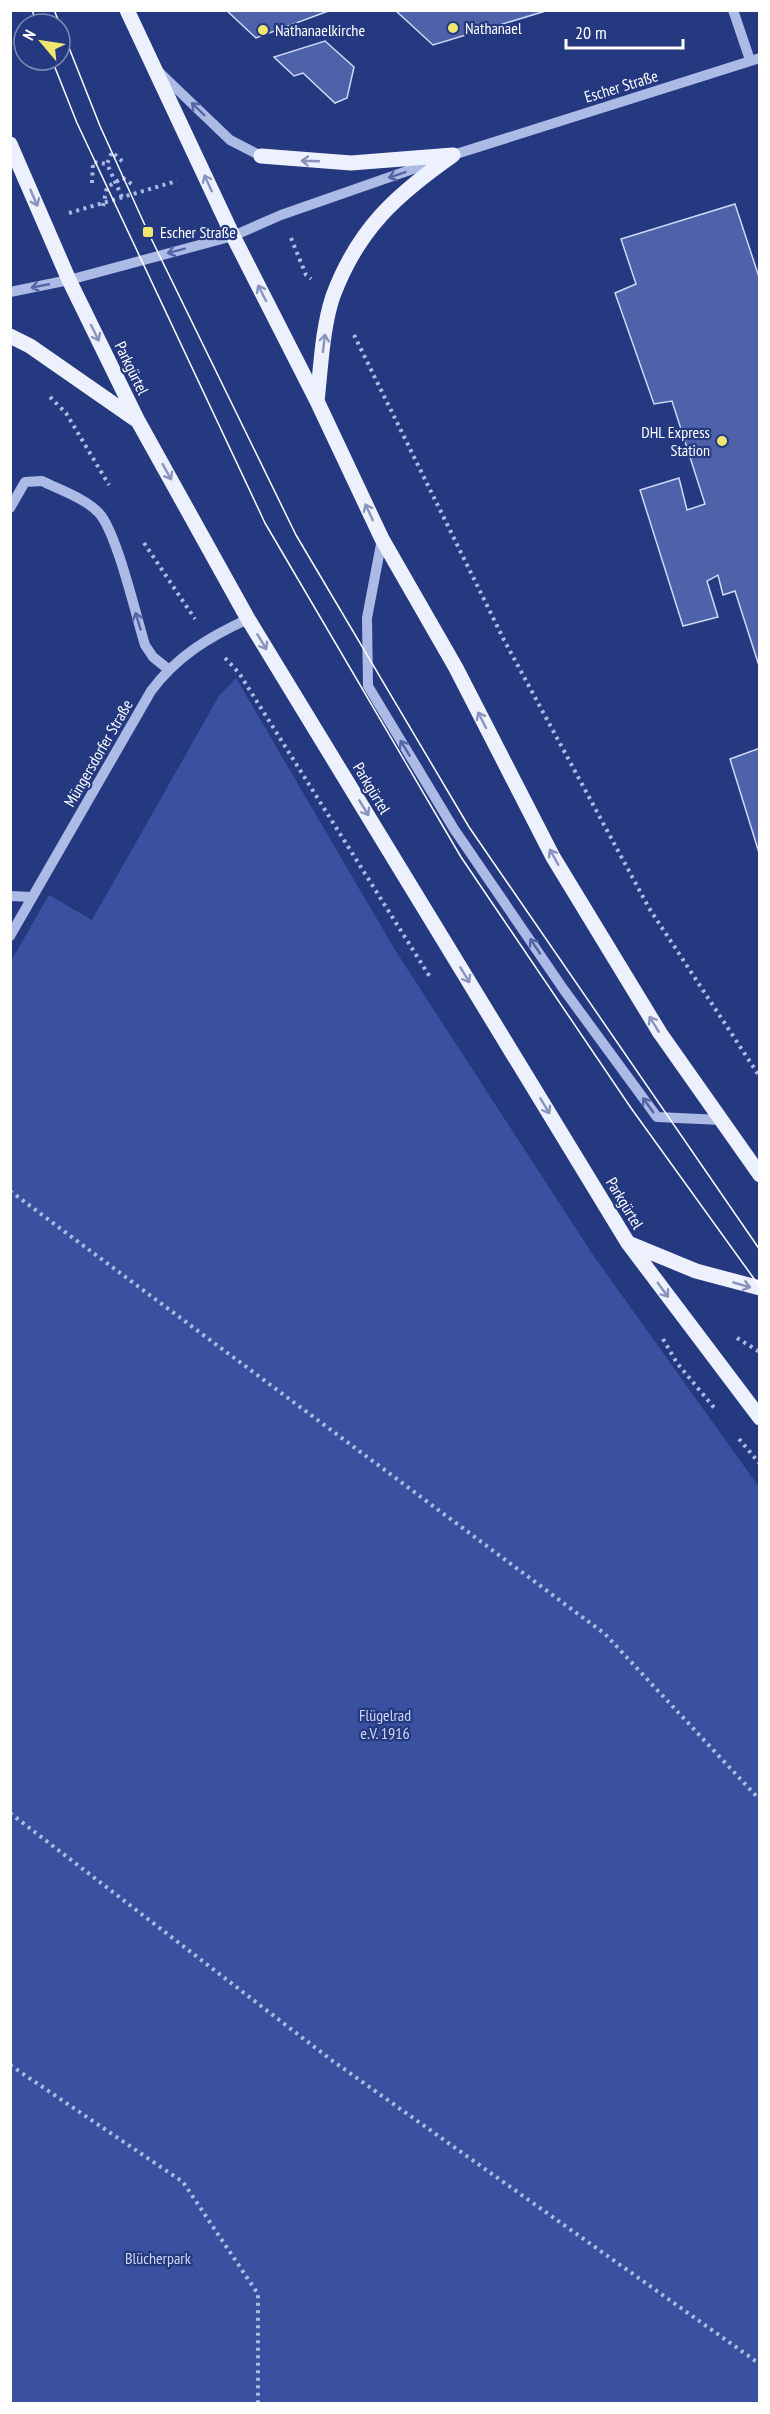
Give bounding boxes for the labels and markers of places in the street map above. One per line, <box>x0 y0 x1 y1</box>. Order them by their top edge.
place label: Nathanael <box>465 18 522 38</box>
place label: Nathanaelkirche <box>275 20 365 40</box>
marker: Nathanael <box>446 21 460 35</box>
marker: Nathanaelkirche <box>256 23 270 37</box>
place label: Escher Straße <box>160 222 236 242</box>
marker: Escher Straße <box>141 225 155 239</box>
place label: DHL Express Station <box>641 422 710 460</box>
marker: DHL Express Station <box>715 434 729 448</box>

